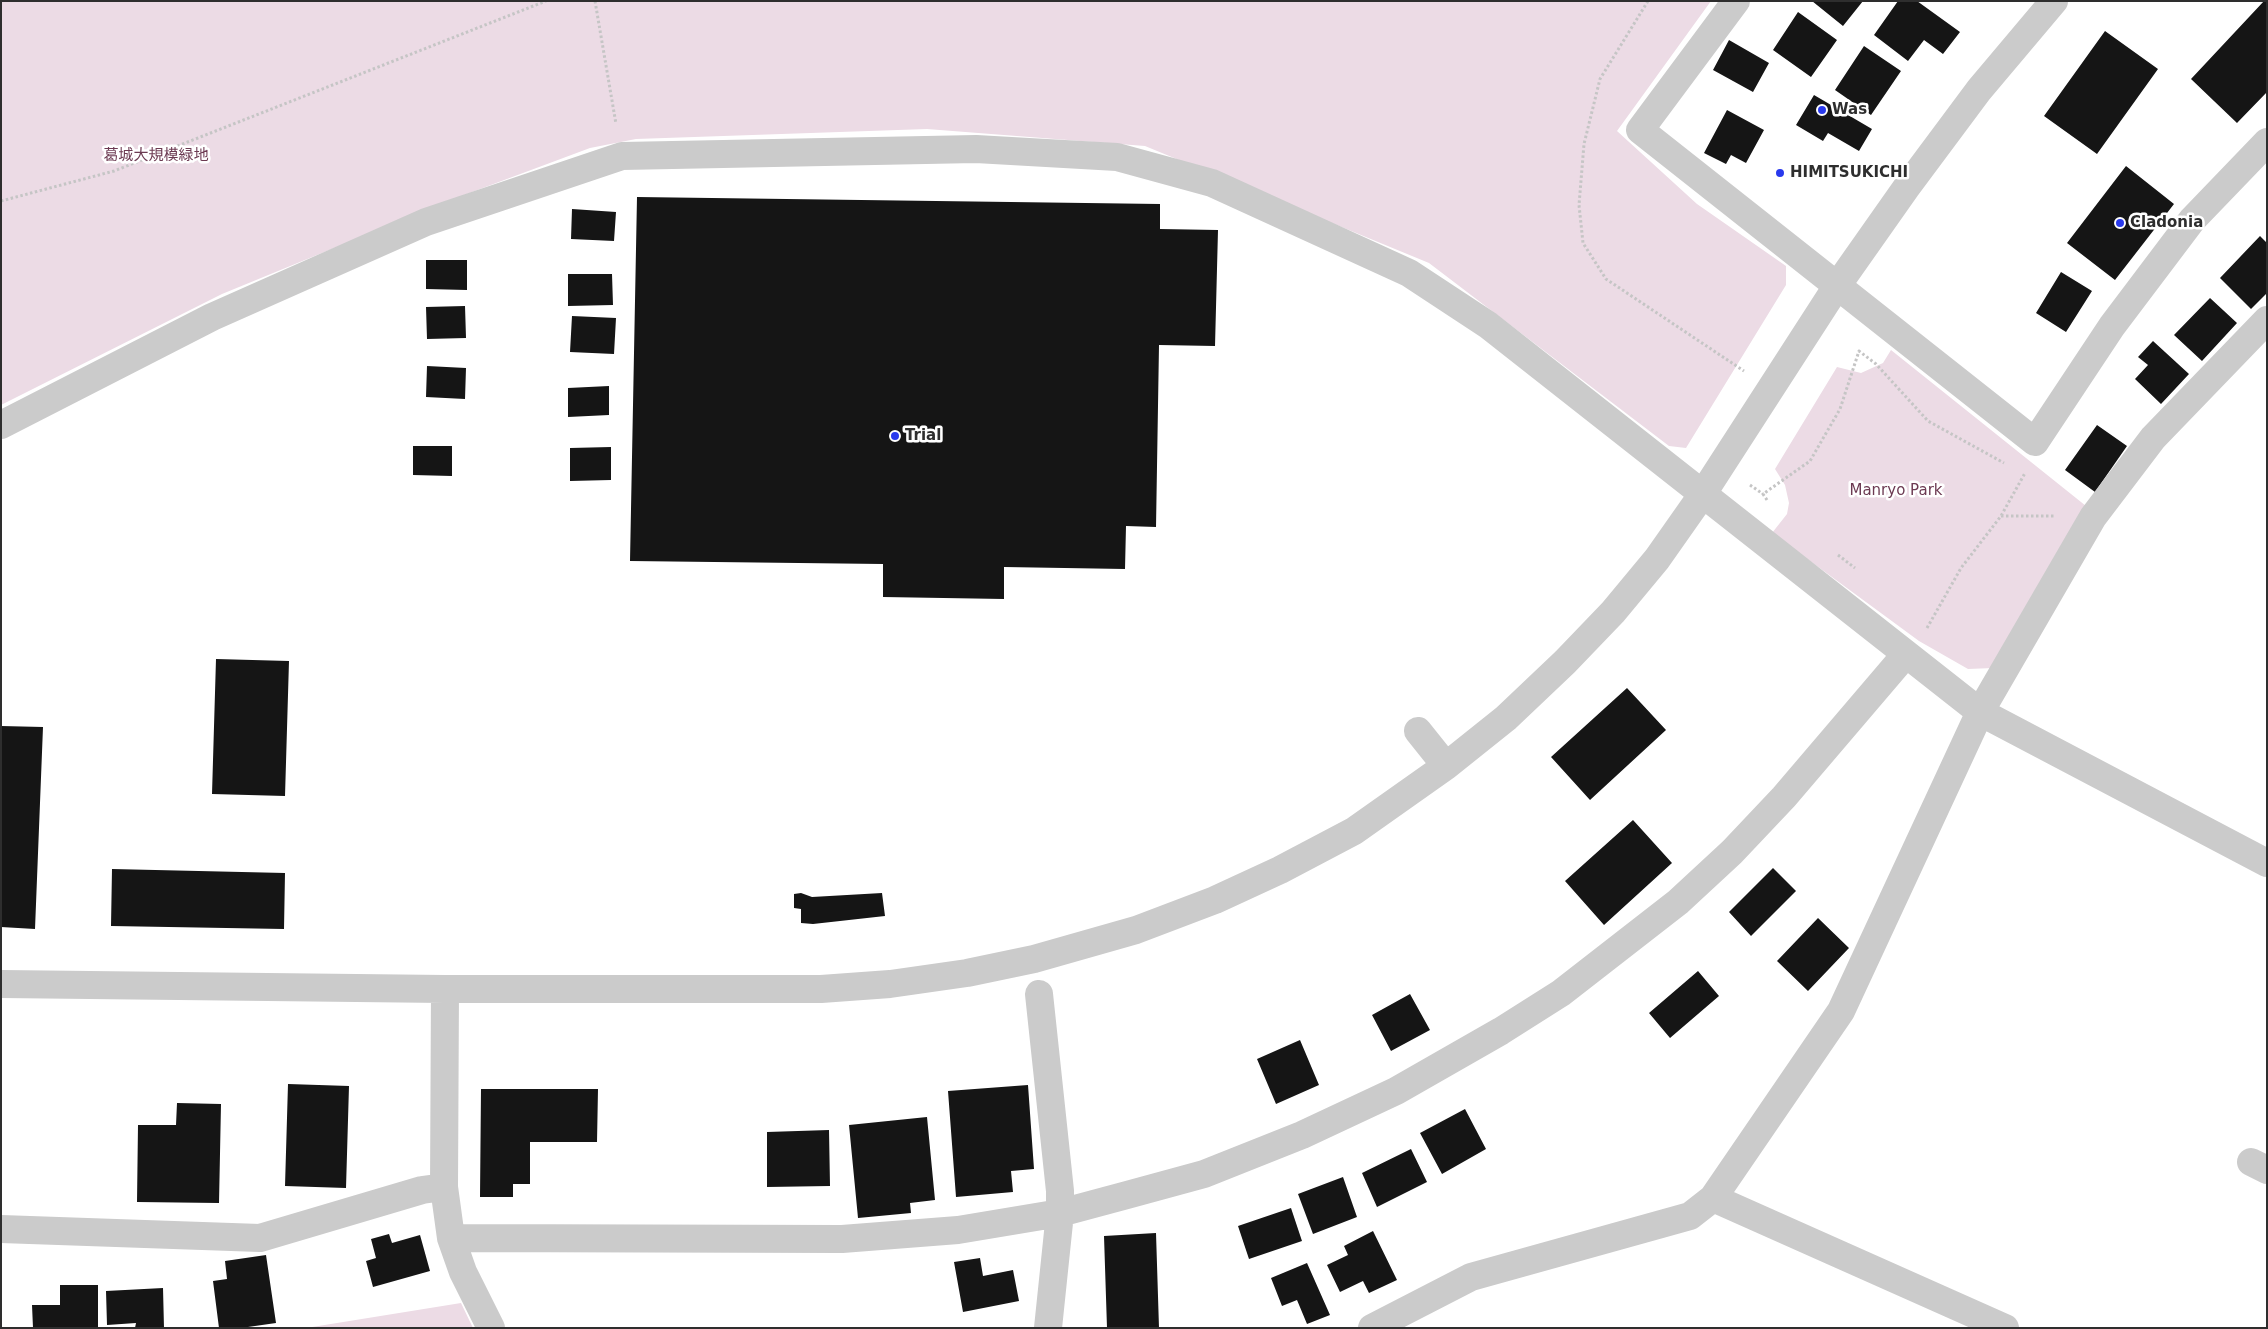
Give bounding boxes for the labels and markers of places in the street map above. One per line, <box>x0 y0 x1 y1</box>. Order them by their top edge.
place label: Was <box>1832 101 1867 119</box>
marker: Was <box>1816 104 1828 116</box>
place label: HIMITSUKICHI <box>1790 164 1908 182</box>
marker: HIMITSUKICHI <box>1774 167 1786 179</box>
place label: Cladonia <box>2130 214 2203 232</box>
marker: Cladonia <box>2114 217 2126 229</box>
place label: Trial <box>905 427 941 445</box>
marker: Trial <box>889 430 901 442</box>

